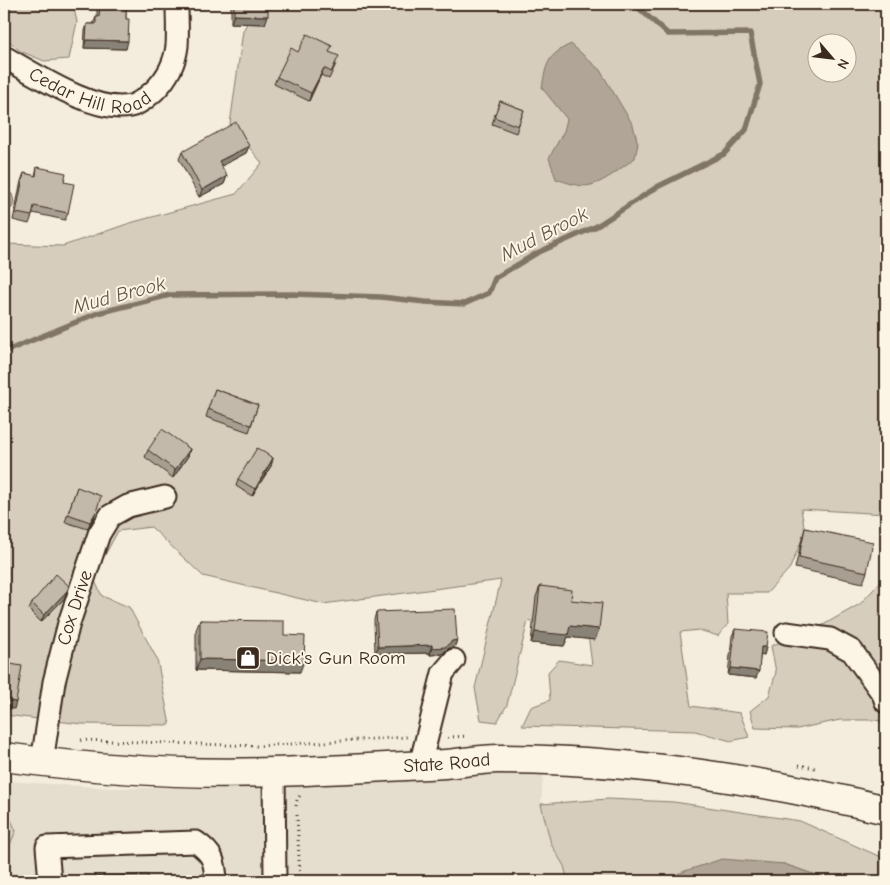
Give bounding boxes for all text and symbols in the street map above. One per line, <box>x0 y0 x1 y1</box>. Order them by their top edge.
north arrow <box>808 32 858 82</box>
text: N <box>833 56 853 72</box>
street label: Cedar Hill Road <box>25 63 156 118</box>
water label: Mud Brook <box>495 202 592 266</box>
water label: Mud Brook <box>69 271 168 319</box>
street label: Cox Drive <box>53 567 97 648</box>
shop icon: Dick's Gun Room <box>235 645 261 671</box>
place label: Dick's Gun Room <box>266 647 406 669</box>
street label: State Road <box>403 748 491 777</box>

